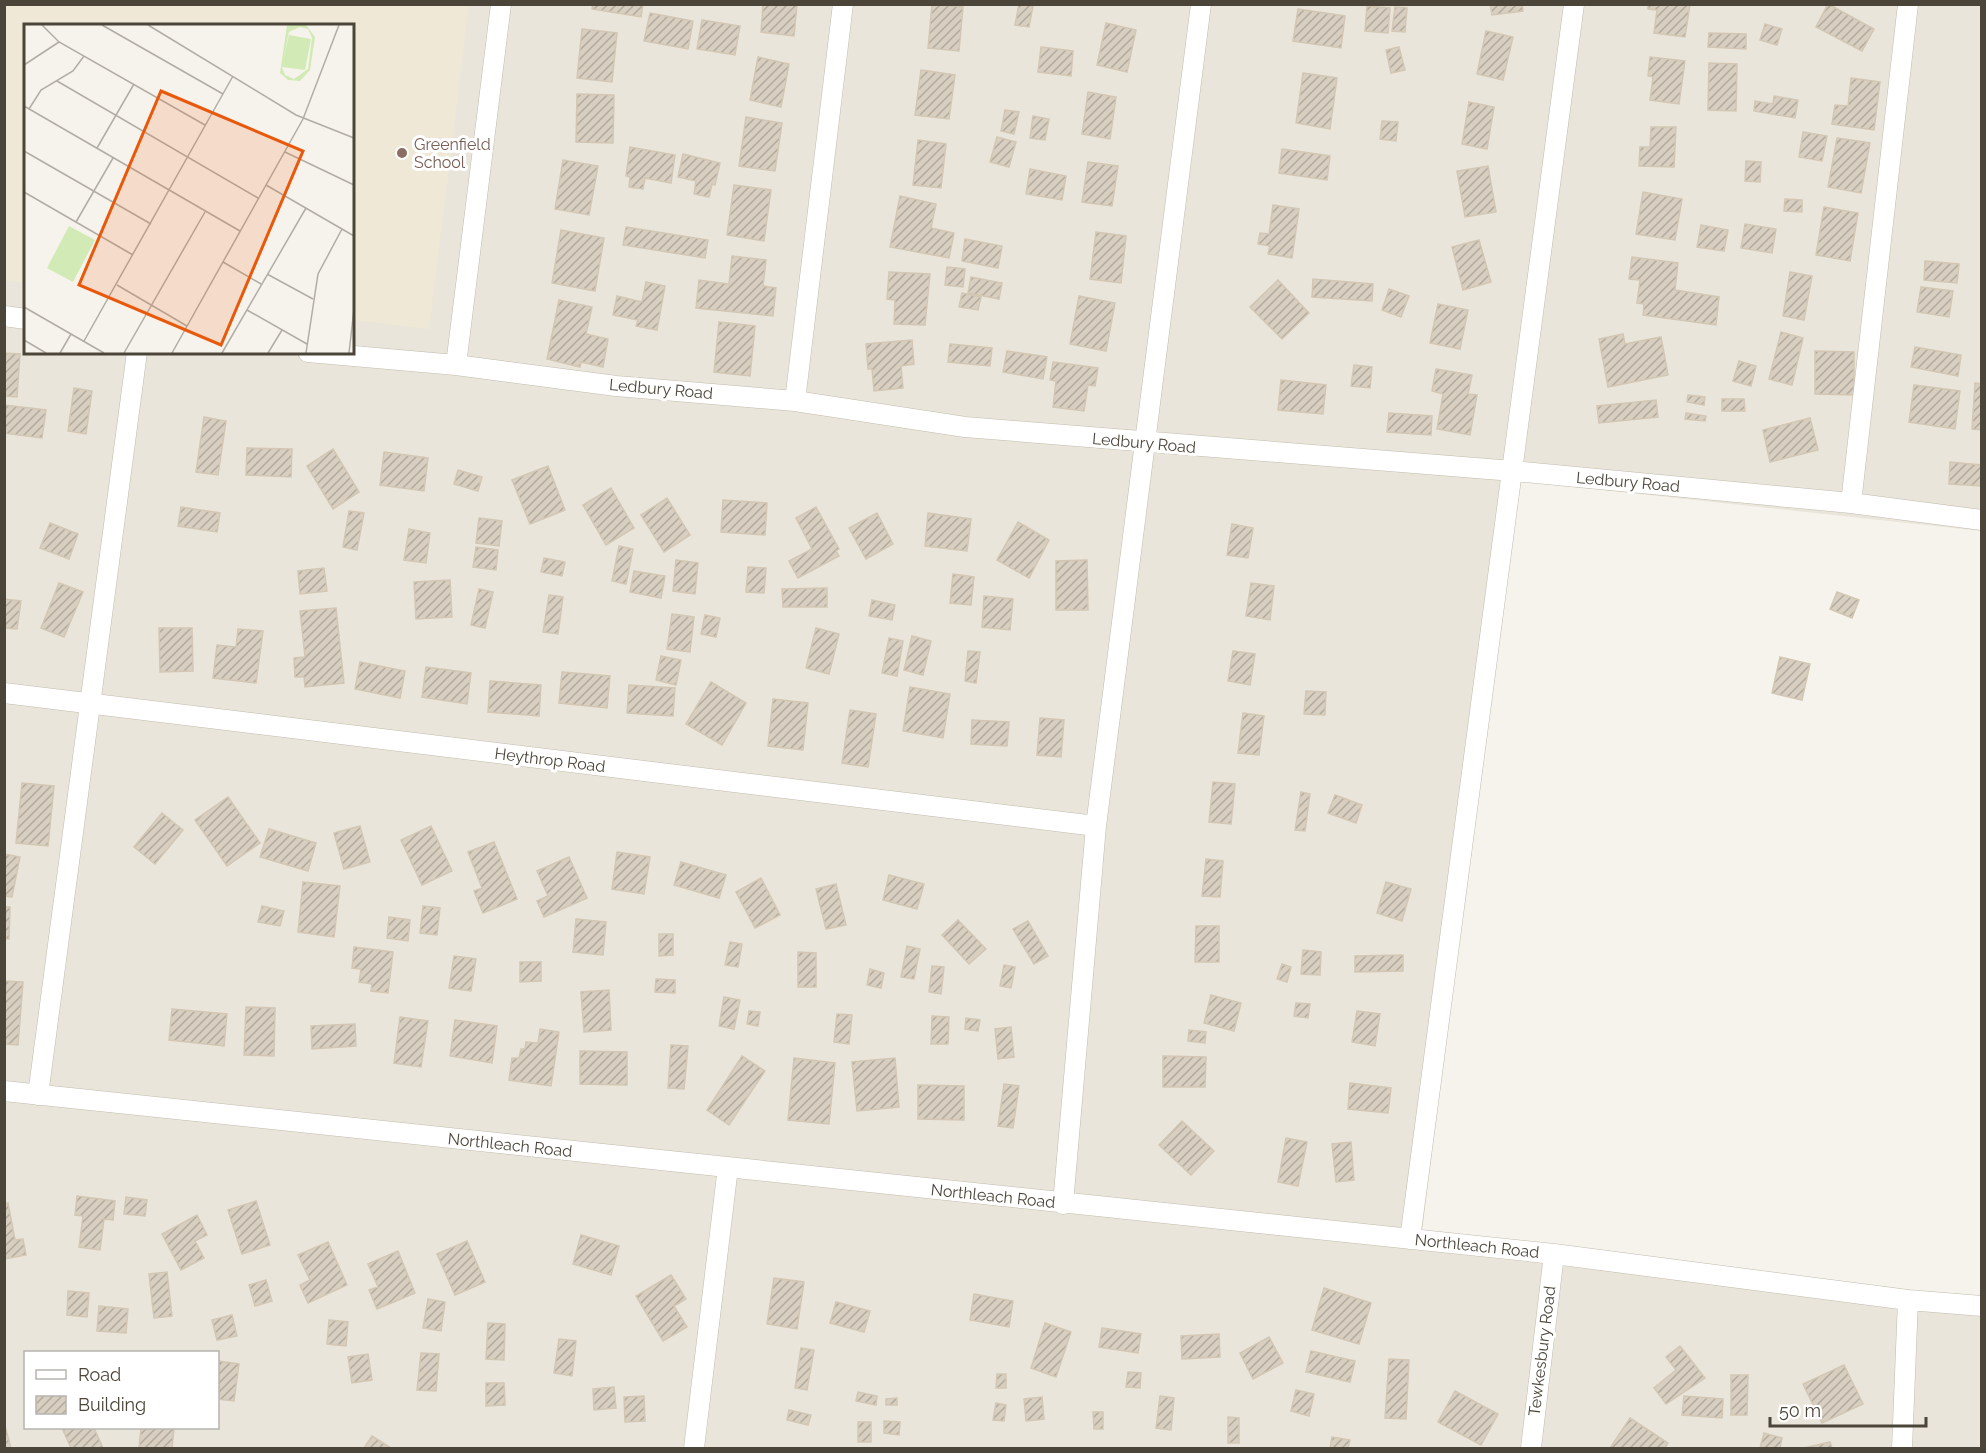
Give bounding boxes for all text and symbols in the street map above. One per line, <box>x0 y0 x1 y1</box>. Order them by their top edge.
inset map <box>24 24 354 354</box>
place label: Greenfield School <box>414 135 491 172</box>
marker: Greenfield School <box>395 146 409 160</box>
street label: Ledbury Road <box>608 375 714 403</box>
street label: Ledbury Road <box>1091 429 1197 457</box>
street label: Ledbury Road <box>1575 468 1681 496</box>
street label: Heythrop Road <box>494 744 606 776</box>
street label: Northleach Road <box>447 1129 573 1161</box>
street label: Northleach Road <box>930 1180 1056 1212</box>
street label: Northleach Road <box>1414 1230 1540 1262</box>
street label: Tewkesbury Road <box>1525 1285 1559 1417</box>
legend <box>24 1351 219 1429</box>
text: Road <box>78 1364 121 1385</box>
scale bar <box>1770 1390 1926 1428</box>
text: Building <box>78 1394 146 1415</box>
text: 50 m <box>1779 1400 1821 1421</box>

